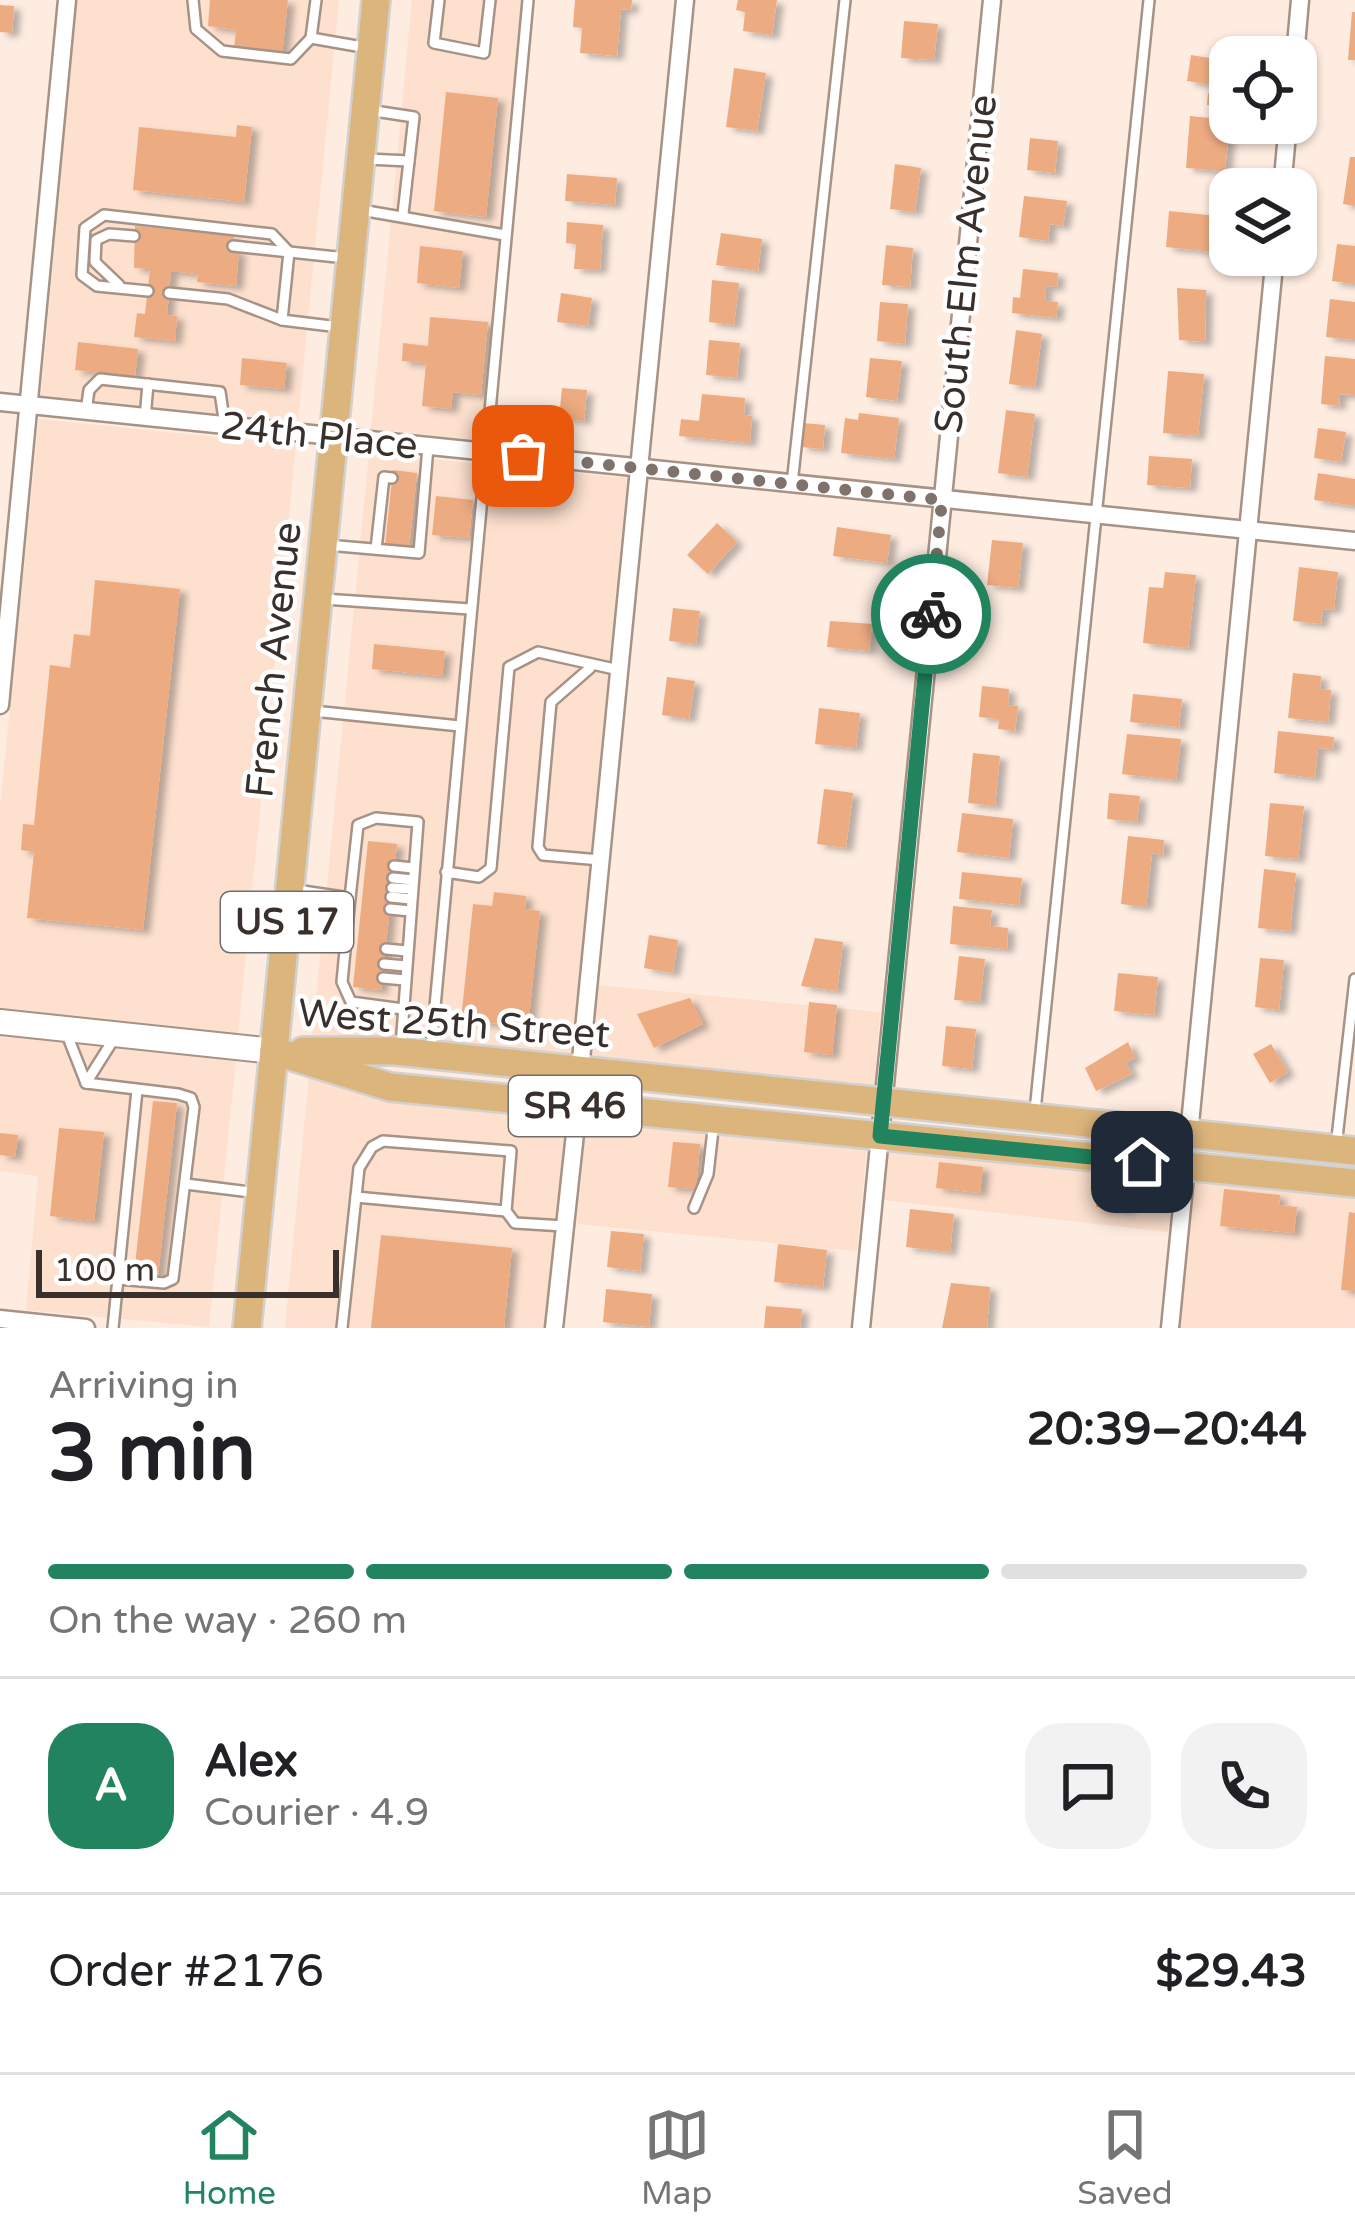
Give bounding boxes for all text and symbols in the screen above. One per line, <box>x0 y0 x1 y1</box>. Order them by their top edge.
map controls <box>1209 36 1317 276</box>
button: locate <box>1209 36 1317 144</box>
street label: South Elm Avenue <box>925 92 1007 436</box>
button: layers <box>1209 168 1317 276</box>
street label: 24th Place <box>218 402 420 470</box>
pin <box>472 405 574 507</box>
icon: bag <box>490 423 556 489</box>
street label: French Avenue <box>236 520 312 800</box>
courier <box>871 554 991 674</box>
icon: bike <box>898 581 964 647</box>
road number: US 17 <box>221 892 353 952</box>
street label: West 25th Street <box>296 990 612 1058</box>
road number: SR 46 <box>509 1076 641 1136</box>
pin <box>1091 1111 1193 1213</box>
icon: home <box>1109 1129 1175 1195</box>
scale bar <box>36 1244 339 1297</box>
text: 100 m <box>54 1251 155 1290</box>
text: Arriving in <box>48 1362 239 1409</box>
text: 20:39–20:44 <box>1027 1403 1307 1457</box>
text: 3 min <box>48 1407 256 1501</box>
text: On the way · 260 m <box>48 1597 407 1644</box>
button: chat <box>1025 1723 1151 1849</box>
button: phone <box>1181 1723 1307 1849</box>
text: Alex <box>204 1735 298 1789</box>
text: A <box>94 1759 128 1813</box>
text: Courier · 4.9 <box>204 1789 429 1836</box>
text: Order #2176 <box>48 1945 324 1999</box>
text: $29.43 <box>1155 1945 1307 1999</box>
tab: Home <box>182 2102 276 2213</box>
tab: Map <box>641 2102 712 2213</box>
tab: Saved <box>1077 2102 1173 2213</box>

